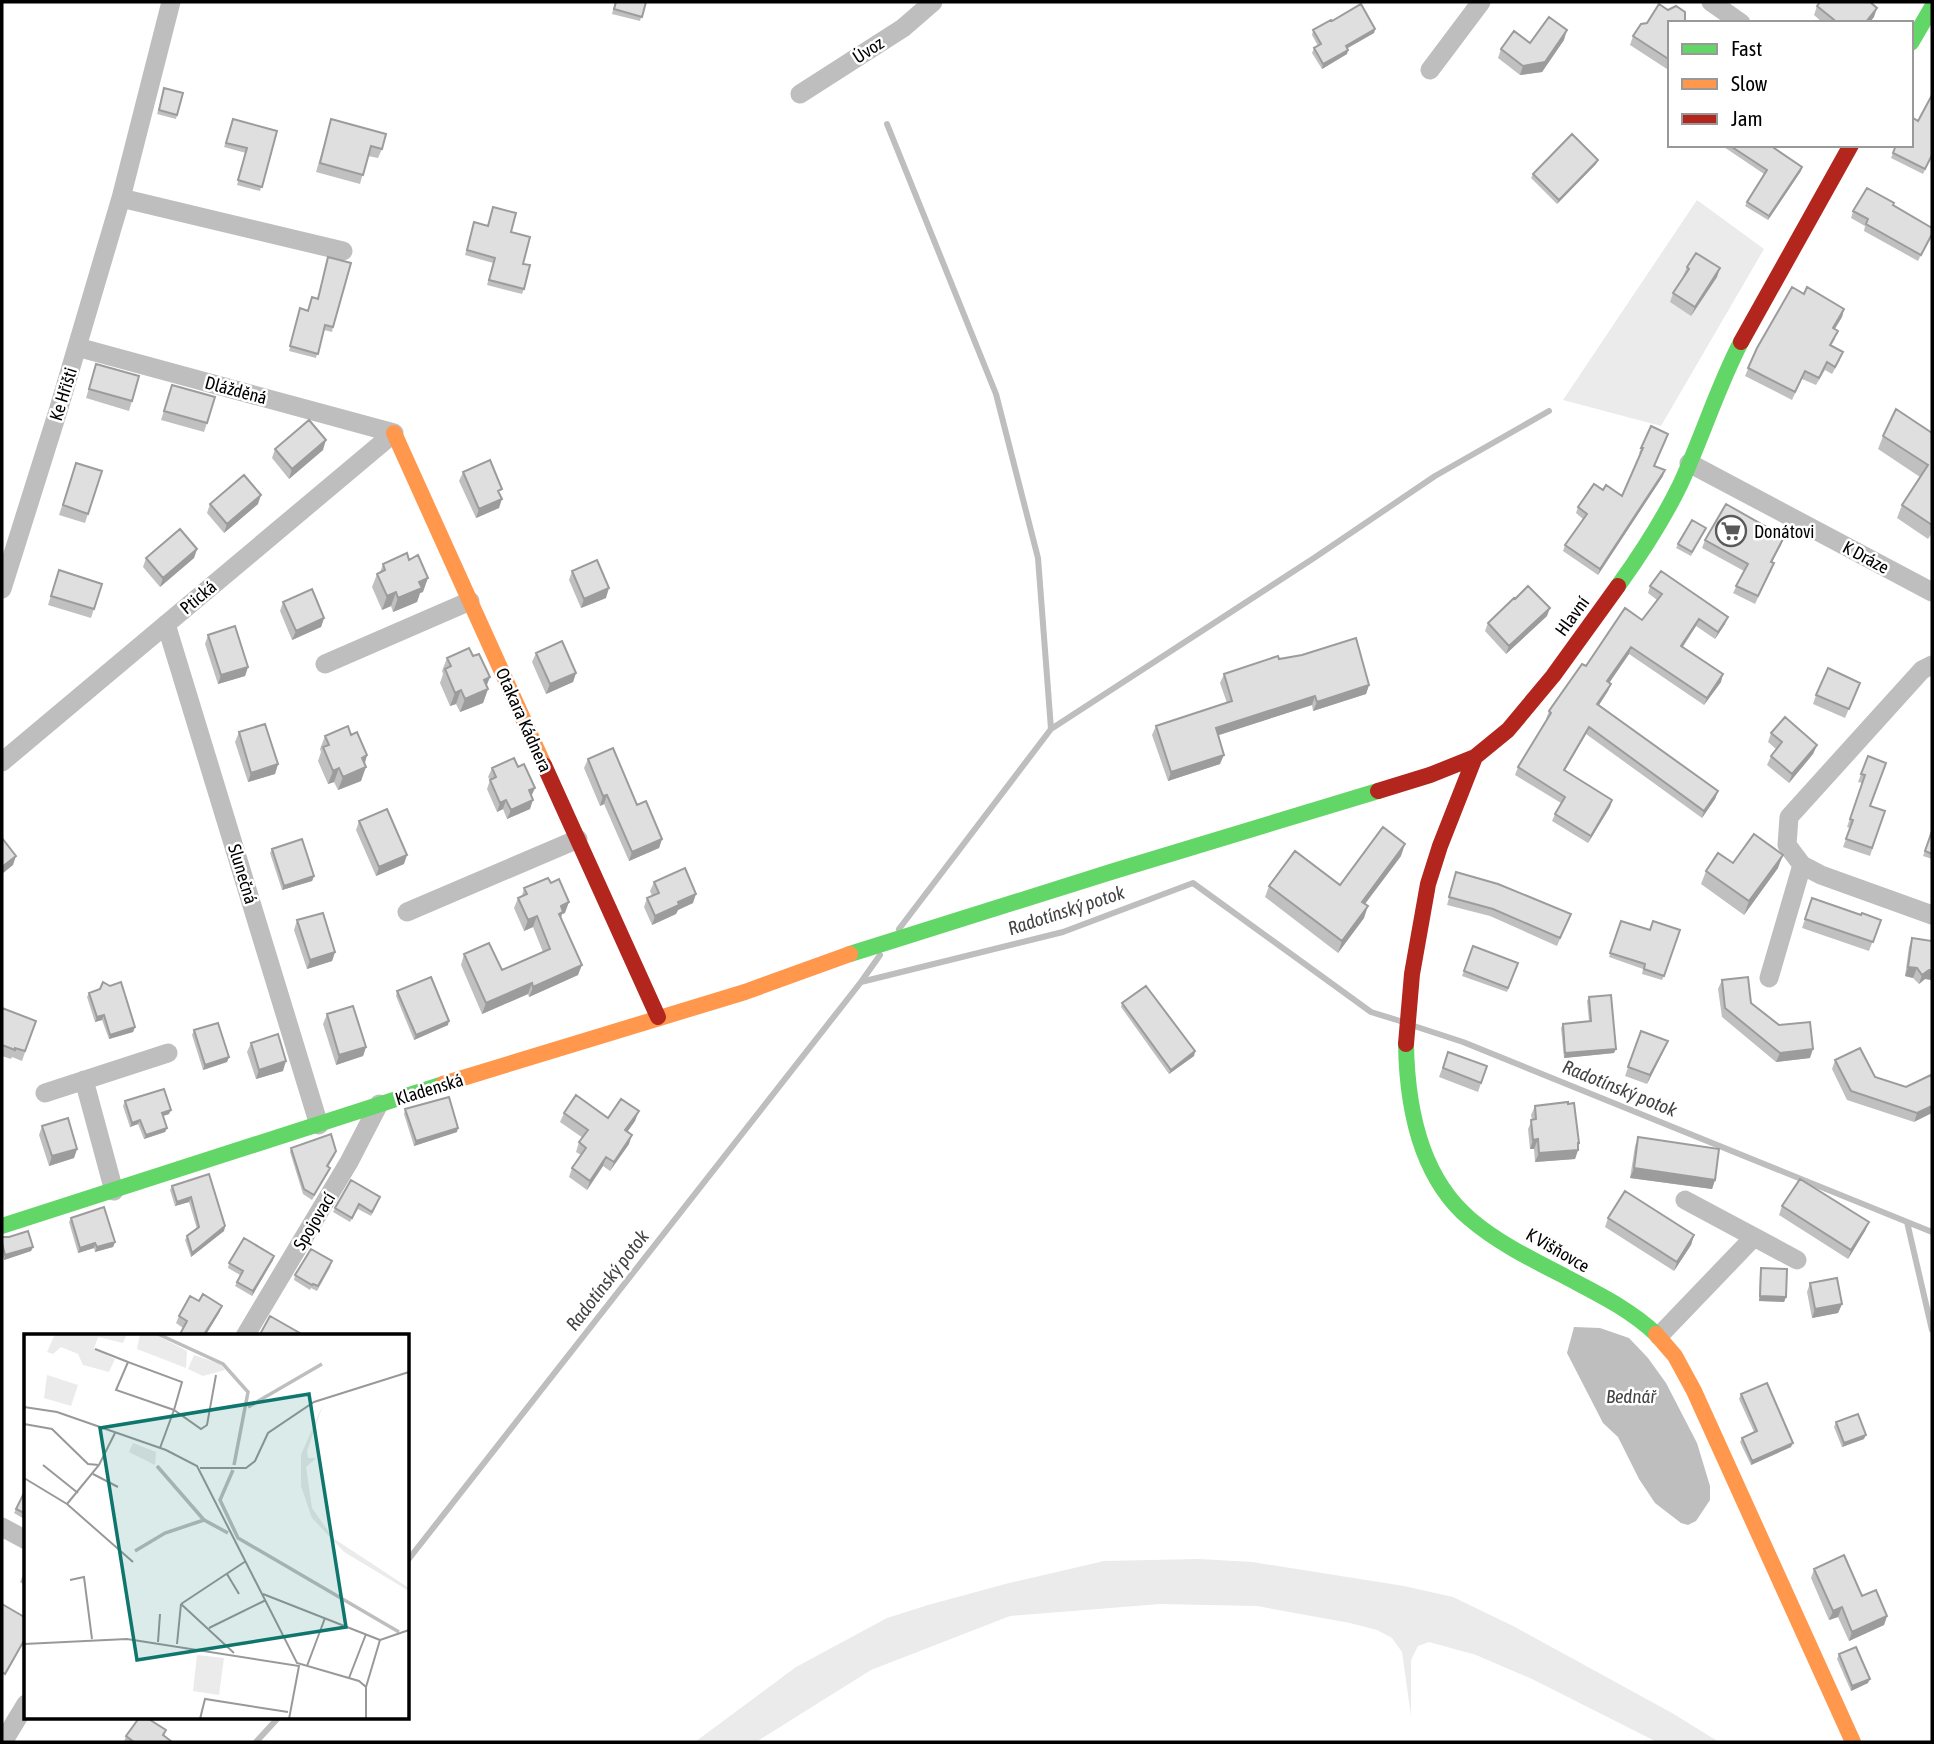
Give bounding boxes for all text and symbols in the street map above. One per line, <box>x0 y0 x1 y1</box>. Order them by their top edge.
legend <box>1668 21 1913 147</box>
street label: Úvoz <box>849 32 888 68</box>
text: Fast <box>1731 36 1762 60</box>
text: Slow <box>1731 71 1768 95</box>
text: Jam <box>1731 106 1763 130</box>
street label: Ke Hřišti <box>45 365 81 423</box>
street label: Dlážděná <box>203 372 269 408</box>
supermarket icon: Donátovi <box>1714 514 1748 548</box>
place label: Donátovi <box>1754 521 1814 542</box>
street label: K Dráze <box>1839 536 1893 578</box>
street label: Ptická <box>176 576 220 618</box>
street label: Hlavní <box>1551 592 1593 640</box>
street label: Otakara Kádnera <box>492 665 556 775</box>
street label: Slunečná <box>224 841 262 907</box>
water label: Radotínský potok <box>1005 881 1128 939</box>
water label: Radotínský potok <box>1560 1055 1681 1121</box>
street label: Kladenská <box>392 1069 466 1109</box>
street label: Spojovací <box>289 1188 339 1254</box>
street label: K Višňovce <box>1523 1223 1593 1277</box>
water label: Radotínský potok <box>561 1225 653 1335</box>
inset map <box>24 1334 410 1720</box>
water label: Bednář <box>1606 1385 1657 1407</box>

